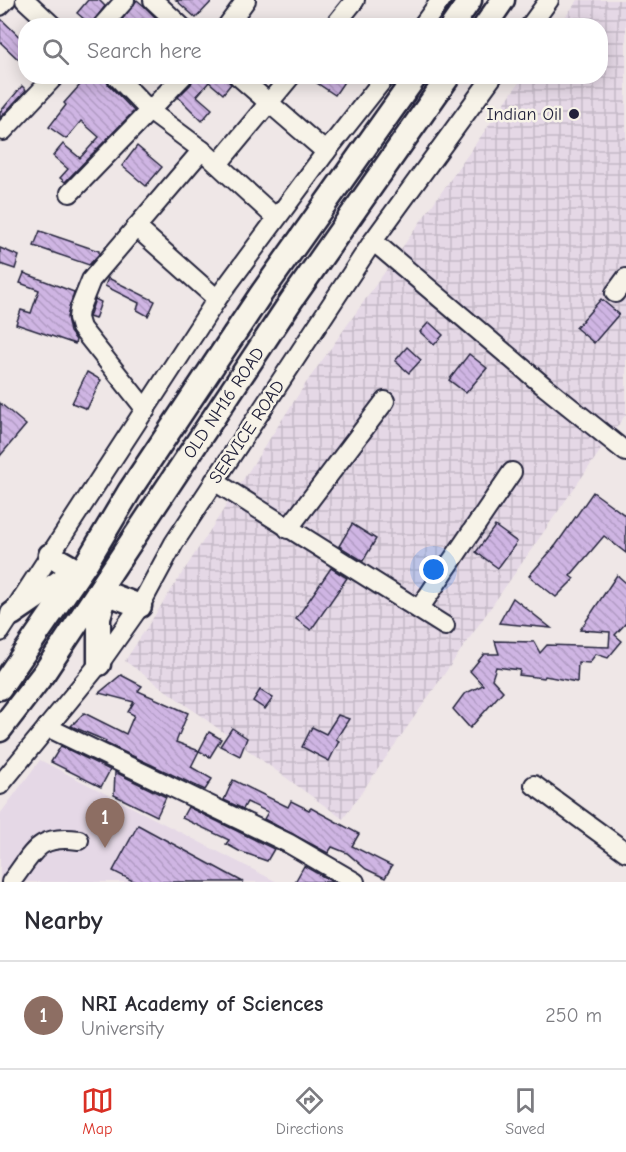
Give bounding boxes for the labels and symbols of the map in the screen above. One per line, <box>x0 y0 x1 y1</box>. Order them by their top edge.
place label: Indian Oil <box>487 104 562 125</box>
marker: Indian Oil <box>567 107 581 121</box>
street label: OLD NH16 ROAD <box>179 343 269 463</box>
street label: SERVICE ROAD <box>205 377 289 487</box>
your location <box>419 555 448 584</box>
pin: 1 <box>86 798 124 848</box>

